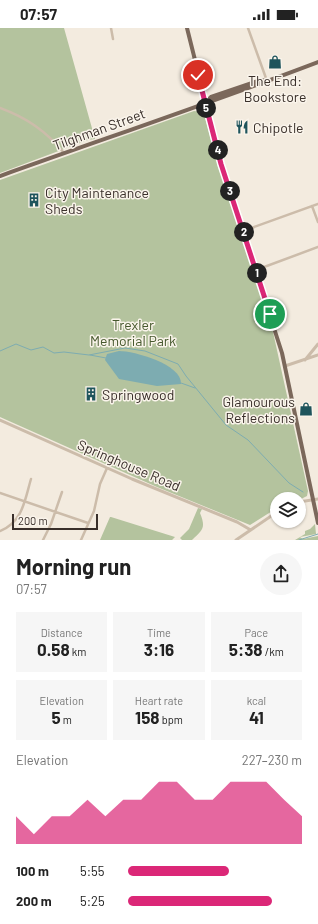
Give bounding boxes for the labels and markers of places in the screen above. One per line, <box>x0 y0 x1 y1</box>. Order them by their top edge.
shop icon: The End: Bookstore <box>267 54 283 70</box>
pin <box>181 58 215 92</box>
place label: The End: Bookstore <box>244 72 306 105</box>
pin: 5 <box>196 98 216 118</box>
restaurant icon: Chipotle <box>234 119 250 135</box>
place label: Chipotle <box>253 119 304 136</box>
pin: 4 <box>208 140 228 160</box>
pin: 3 <box>220 181 240 201</box>
place label: City Maintenance Sheds <box>45 184 149 217</box>
building icon: City Maintenance Sheds <box>26 192 42 208</box>
pin: 2 <box>234 222 254 242</box>
pin: 1 <box>247 263 267 283</box>
pin <box>253 297 287 331</box>
building icon: Springwood <box>83 386 99 402</box>
place label: Springwood <box>102 386 174 403</box>
place label: Glamourous Reflections <box>223 393 295 426</box>
shop icon: Glamourous Reflections <box>298 401 314 417</box>

